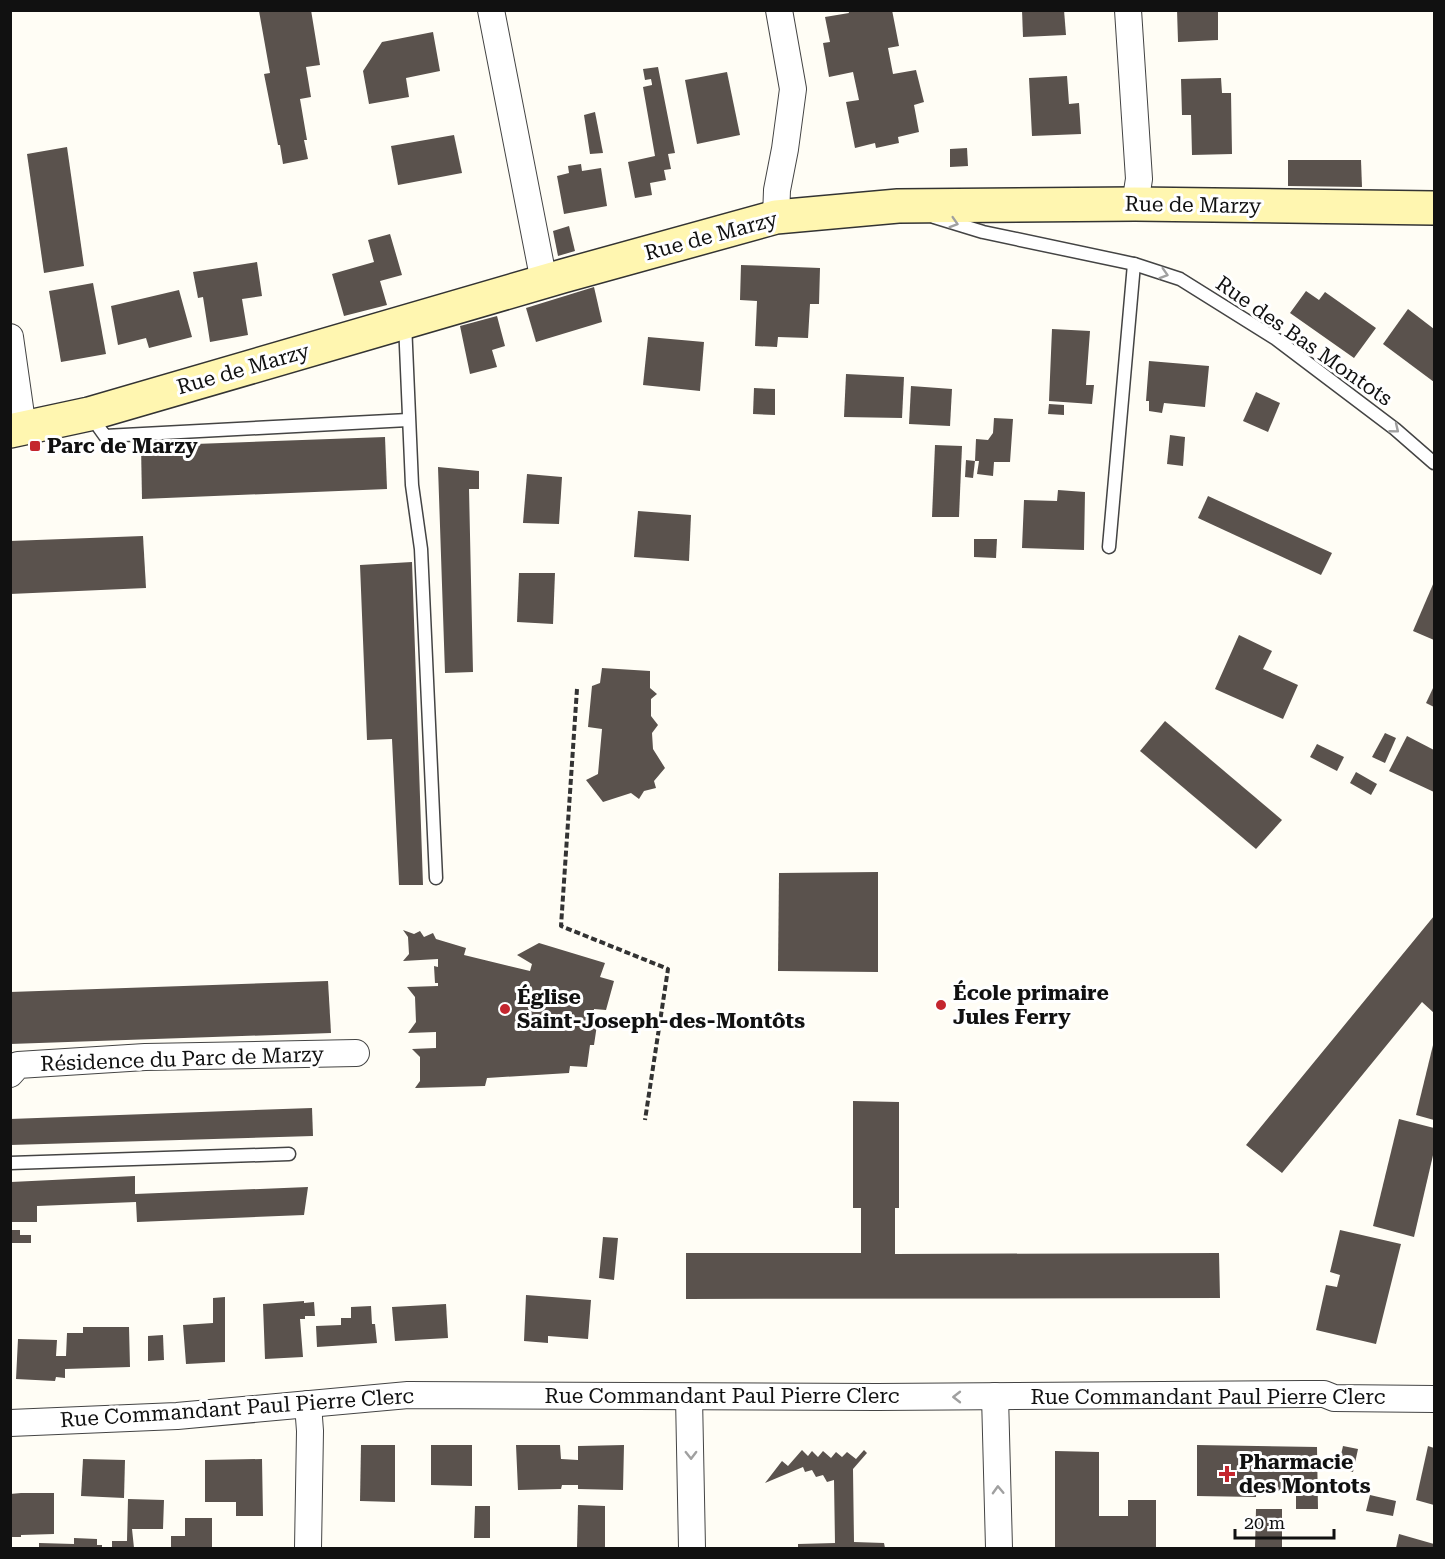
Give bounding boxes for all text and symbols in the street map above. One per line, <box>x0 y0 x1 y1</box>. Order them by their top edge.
street label: Rue de Marzy <box>1124 192 1262 218</box>
street label: Rue de Marzy <box>642 207 781 265</box>
one-way arrow <box>948 216 959 228</box>
one-way arrow <box>1158 267 1169 279</box>
street label: Rue des Bas Montots <box>1211 271 1397 411</box>
street label: Rue de Marzy <box>174 338 313 399</box>
one-way arrow <box>1388 422 1399 433</box>
place label: Parc de Marzy <box>47 434 198 458</box>
marker: Parc de Marzy <box>28 439 42 453</box>
place label: École primaire Jules Ferry <box>953 980 1109 1029</box>
place label: Église Saint-Joseph-des-Montôts <box>517 984 805 1033</box>
marker: École primaire Jules Ferry <box>934 998 948 1012</box>
marker: Église Saint-Joseph-des-Montôts <box>498 1002 512 1016</box>
street label: Résidence du Parc de Marzy <box>40 1042 325 1076</box>
street label: Rue Commandant Paul Pierre Clerc <box>59 1384 415 1432</box>
street label: Rue Commandant Paul Pierre Clerc <box>545 1384 900 1408</box>
street label: Rue Commandant Paul Pierre Clerc <box>1031 1385 1386 1409</box>
one-way arrow <box>952 1391 961 1403</box>
place label: Pharmacie des Montots <box>1239 1450 1371 1498</box>
one-way arrow <box>685 1451 697 1460</box>
marker: Pharmacie des Montots <box>1220 1467 1234 1481</box>
one-way arrow <box>992 1486 1005 1495</box>
scale bar <box>1235 1502 1334 1540</box>
text: 20 m <box>1244 1512 1285 1533</box>

